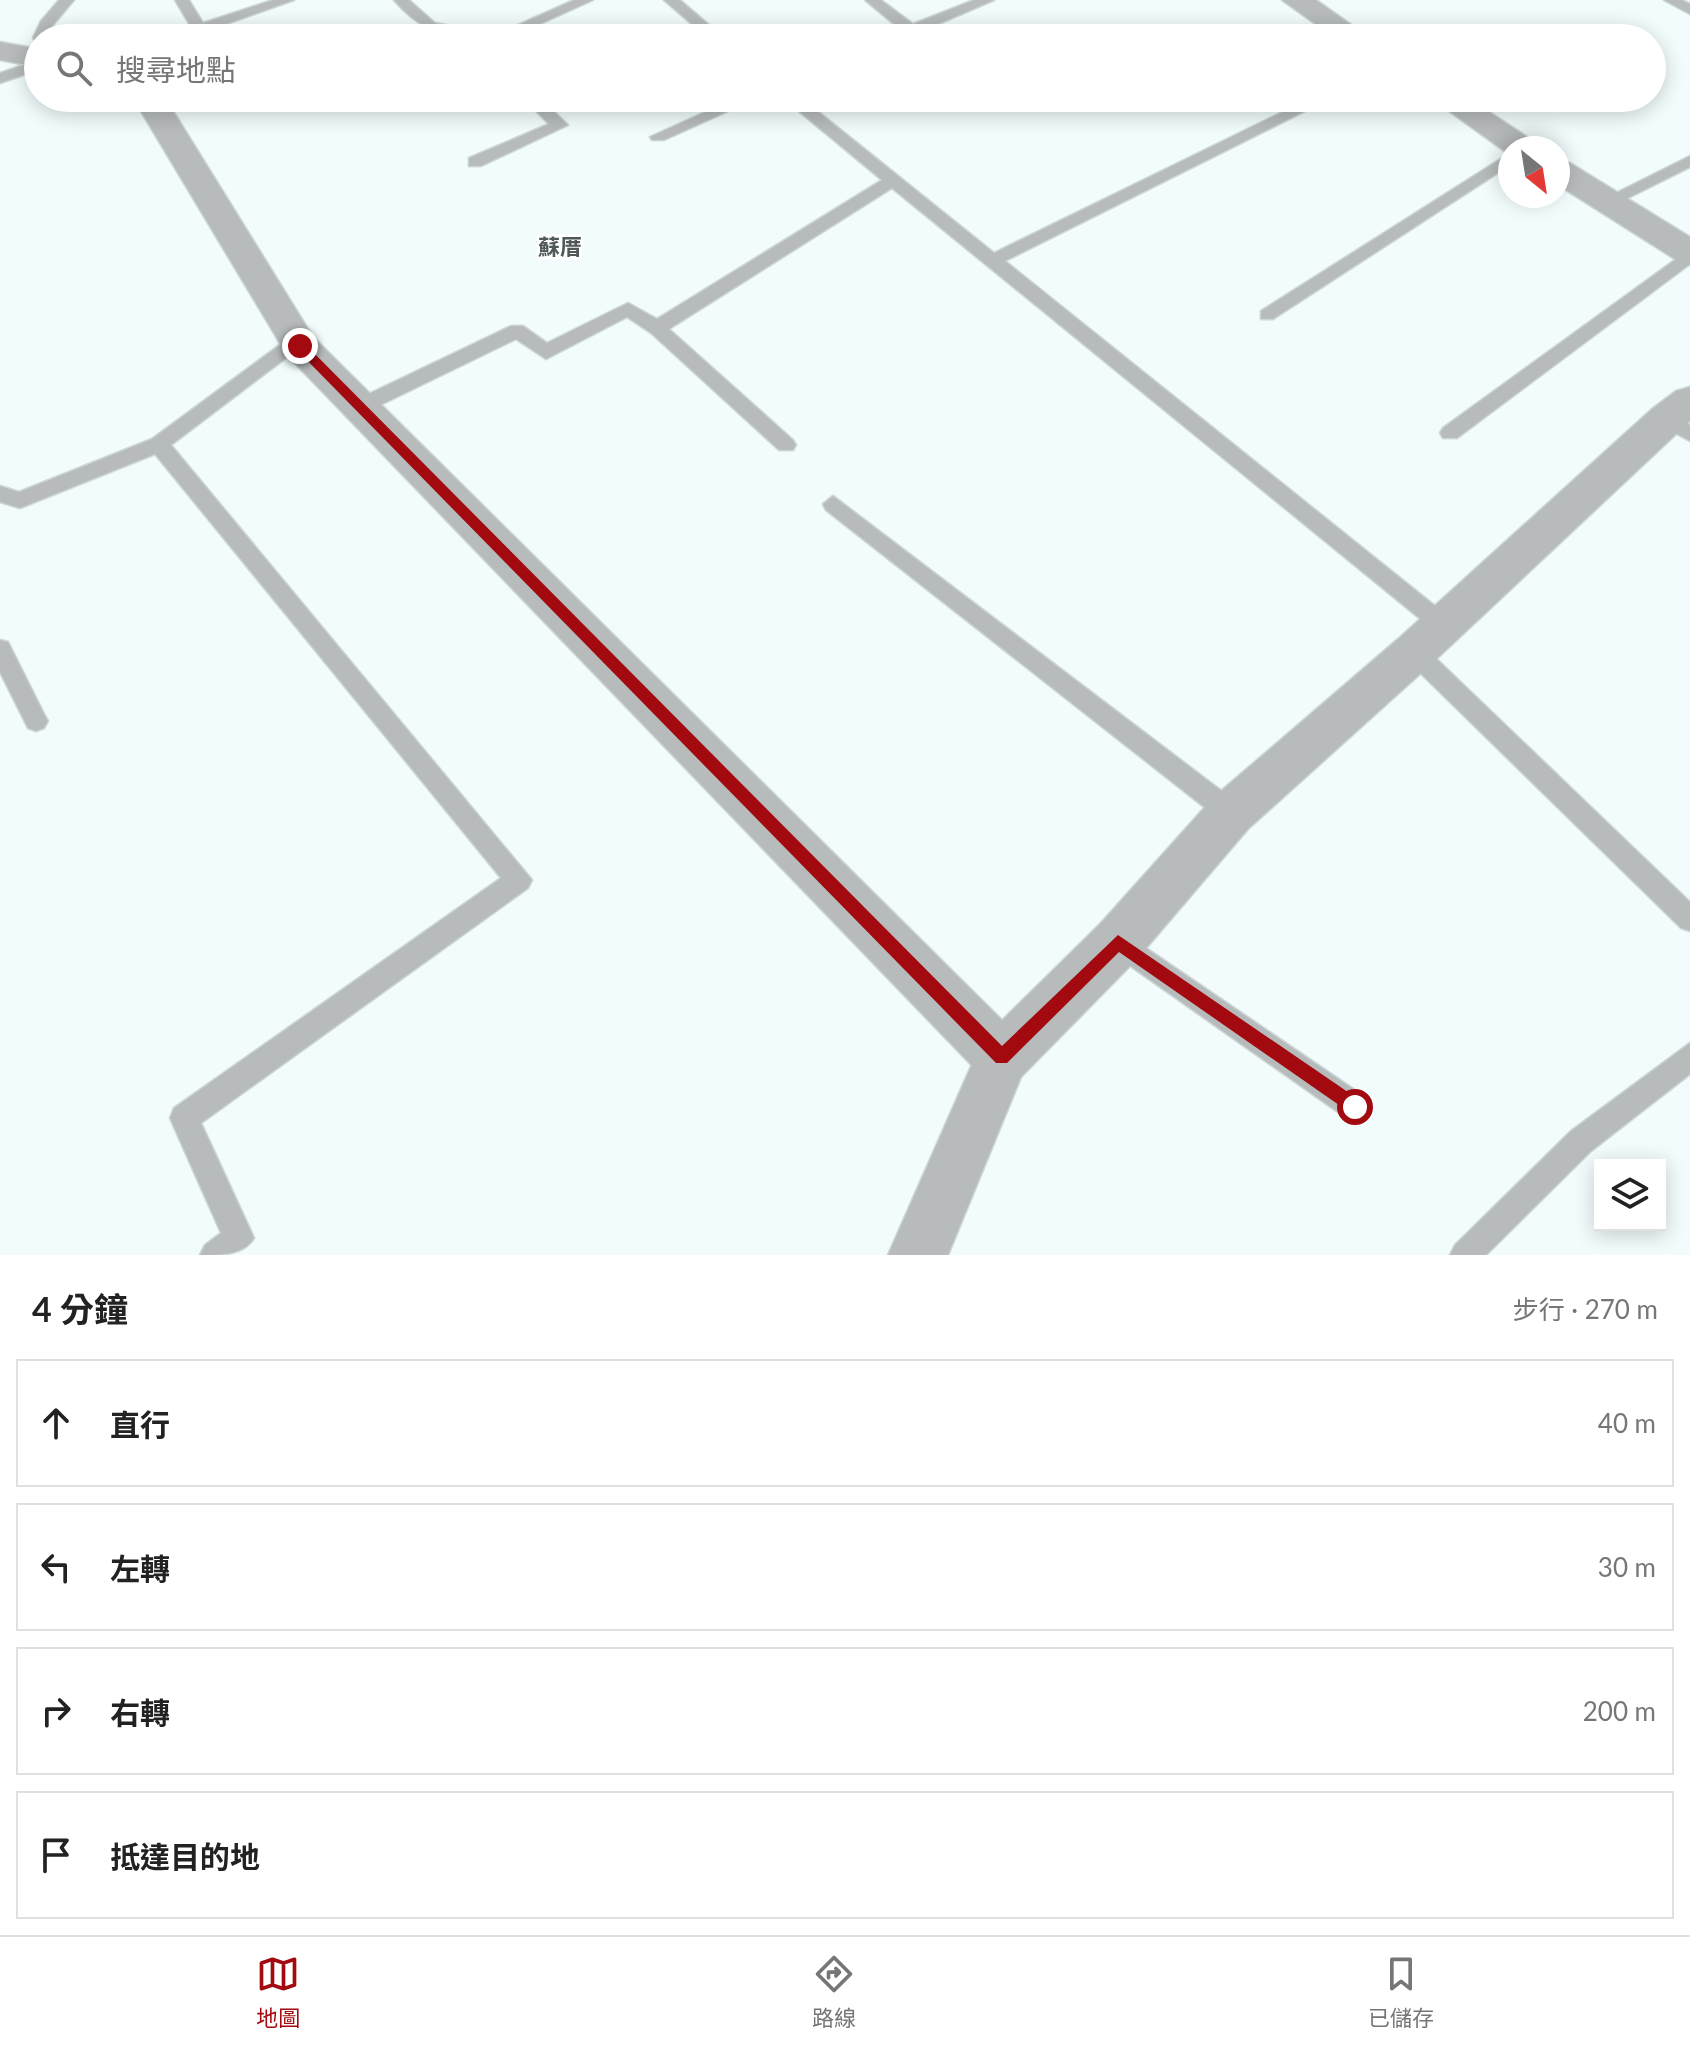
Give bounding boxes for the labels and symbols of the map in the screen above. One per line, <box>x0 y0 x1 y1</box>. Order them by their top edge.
north arrow <box>1498 136 1570 208</box>
district label: 蘇厝 <box>538 233 582 260</box>
route end <box>282 328 318 364</box>
route start <box>1337 1089 1373 1125</box>

